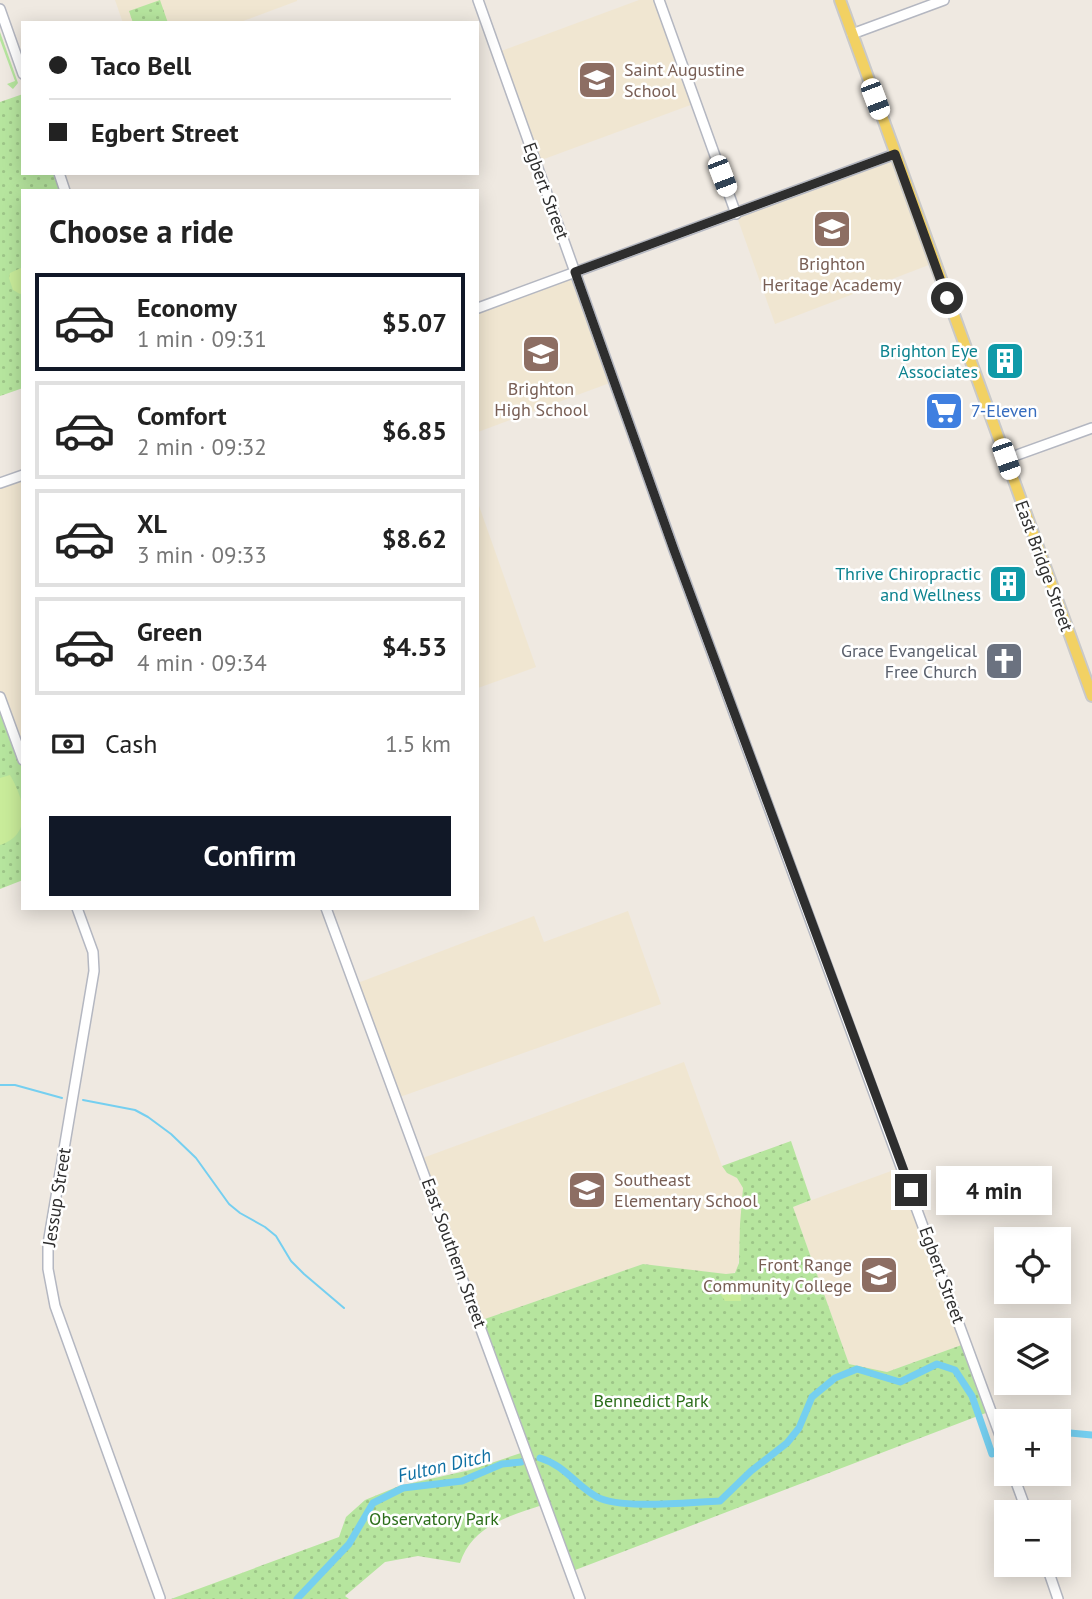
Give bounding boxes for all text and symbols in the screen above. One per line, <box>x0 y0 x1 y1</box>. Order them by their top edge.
text: Taco Bell <box>91 49 191 82</box>
place label: Saint Augustine School <box>624 58 745 102</box>
school or university icon: Saint Augustine School <box>576 59 618 101</box>
car <box>858 76 893 122</box>
text: Egbert Street <box>91 116 239 149</box>
street label: Egbert Street <box>518 139 575 243</box>
car <box>705 153 740 199</box>
school or university icon: Brighton Heritage Academy <box>811 208 853 250</box>
text: Choose a ride <box>49 210 234 252</box>
place label: Brighton Heritage Academy <box>762 252 902 296</box>
route start <box>931 282 963 314</box>
icon: car <box>53 291 116 354</box>
text: Economy <box>137 291 237 324</box>
text: $5.07 <box>382 306 447 339</box>
text: 1 min · 09:31 <box>137 324 267 353</box>
school or university icon: Brighton High School <box>520 333 562 375</box>
place label: Brighton Eye Associates <box>880 339 978 383</box>
building icon: Brighton Eye Associates <box>984 340 1026 382</box>
place label: Brighton High School <box>494 377 588 421</box>
supermarket icon: 7-Eleven <box>923 390 965 432</box>
icon: car <box>53 399 116 462</box>
text: Comfort <box>137 399 227 432</box>
place label: 7-Eleven <box>971 399 1037 422</box>
text: $6.85 <box>382 414 447 447</box>
text: 2 min · 09:32 <box>137 432 267 461</box>
car <box>990 436 1023 482</box>
street label: East Bridge Street <box>1010 497 1079 635</box>
icon: car <box>53 507 116 570</box>
text: XL <box>137 507 167 540</box>
text: $8.62 <box>382 522 447 555</box>
text: 3 min · 09:33 <box>137 540 267 569</box>
place label: Thrive Chiropractic and Wellness <box>835 562 981 606</box>
building icon: Thrive Chiropractic and Wellness <box>987 563 1029 605</box>
icon: car <box>53 615 116 678</box>
text: Green <box>137 615 202 648</box>
text: $4.53 <box>382 630 447 663</box>
place label: Grace Evangelical Free Church <box>841 639 978 683</box>
church icon: Grace Evangelical Free Church <box>983 640 1025 682</box>
text: 4 min · 09:34 <box>137 648 267 677</box>
icon: cash <box>49 725 87 763</box>
text: Cash <box>105 727 157 760</box>
text: 1.5 km <box>385 729 451 758</box>
button: Confirm <box>49 816 451 896</box>
street label: Jessup Street <box>37 1146 76 1249</box>
callout: 4 min <box>936 1166 1051 1214</box>
place label: Southeast Elementary School <box>614 1168 758 1212</box>
school or university icon: Southeast Elementary School <box>566 1169 608 1211</box>
route end <box>895 1174 927 1206</box>
street label: East Southern Street <box>417 1175 492 1331</box>
text: 4 min <box>966 1176 1022 1205</box>
street label: Egbert Street <box>914 1223 971 1327</box>
map controls <box>994 1227 1071 1577</box>
button: locate <box>994 1227 1071 1304</box>
place label: Front Range Community College <box>703 1253 852 1297</box>
school or university icon: Front Range Community College <box>858 1254 900 1296</box>
button: layers <box>994 1318 1071 1395</box>
park label: Bennedict Park <box>593 1389 709 1412</box>
button: + <box>994 1409 1071 1486</box>
water label: Fulton Ditch <box>395 1443 493 1487</box>
button: − <box>994 1500 1071 1577</box>
park label: Observatory Park <box>369 1507 499 1530</box>

